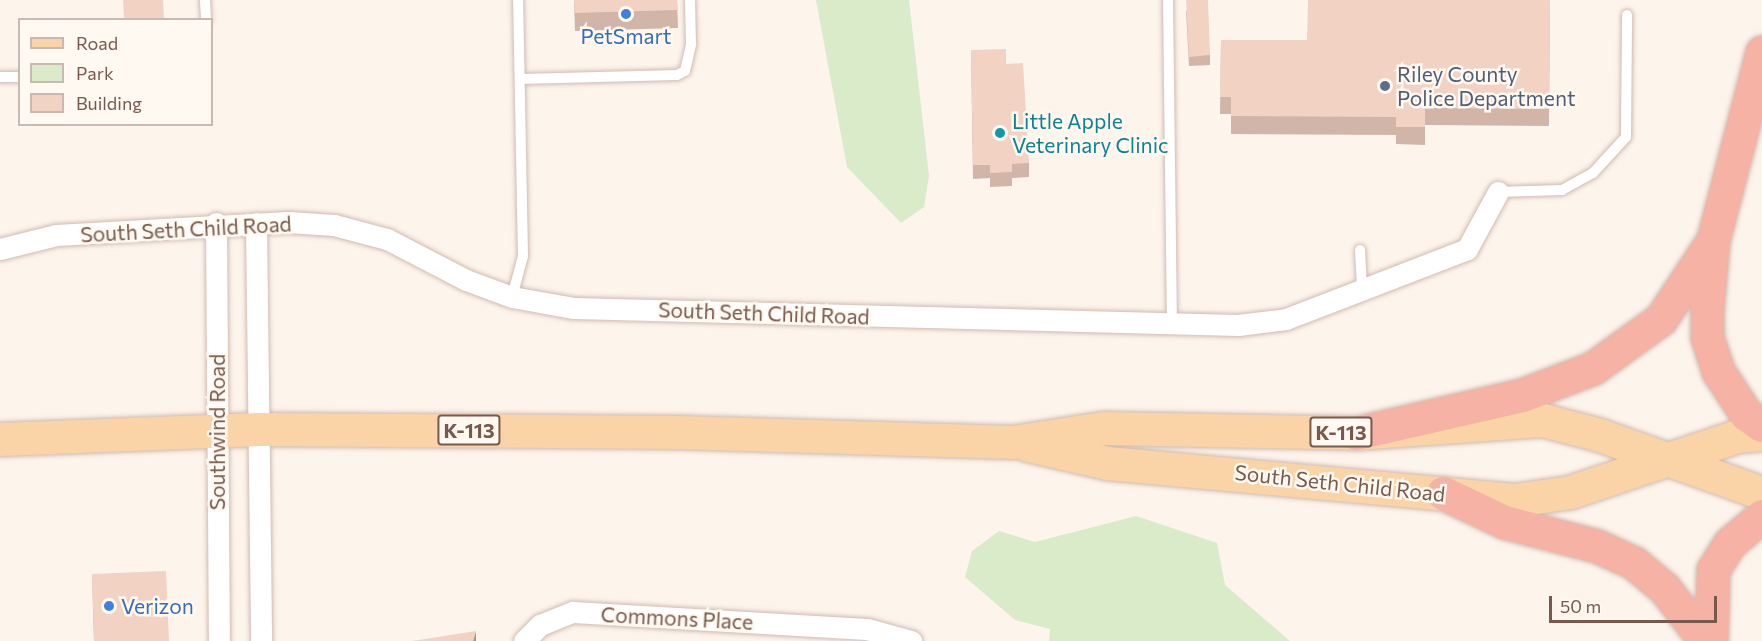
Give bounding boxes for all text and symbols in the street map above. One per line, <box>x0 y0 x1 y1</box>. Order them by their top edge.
marker: PetSmart <box>619 7 633 21</box>
legend <box>18 18 213 126</box>
place label: PetSmart <box>581 23 671 49</box>
text: Road <box>76 32 118 54</box>
place label: Riley County Police Department <box>1397 61 1576 111</box>
text: Park <box>76 62 114 84</box>
marker: Riley County Police Department <box>1378 79 1392 93</box>
text: Building <box>76 92 142 114</box>
place label: Little Apple Veterinary Clinic <box>1012 108 1168 158</box>
marker: Little Apple Veterinary Clinic <box>993 126 1007 140</box>
street label: South Seth Child Road <box>80 211 292 247</box>
street label: South Seth Child Road <box>658 297 870 329</box>
street label: Southwind Road <box>204 354 230 510</box>
road number: K-113 <box>436 413 502 447</box>
road number: K-113 <box>1308 415 1374 449</box>
street label: South Seth Child Road <box>1234 459 1446 507</box>
scale bar <box>1552 584 1720 622</box>
place label: Verizon <box>121 593 194 619</box>
text: 50 m <box>1560 595 1601 617</box>
marker: Verizon <box>102 599 116 613</box>
street label: Commons Place <box>600 601 754 635</box>

